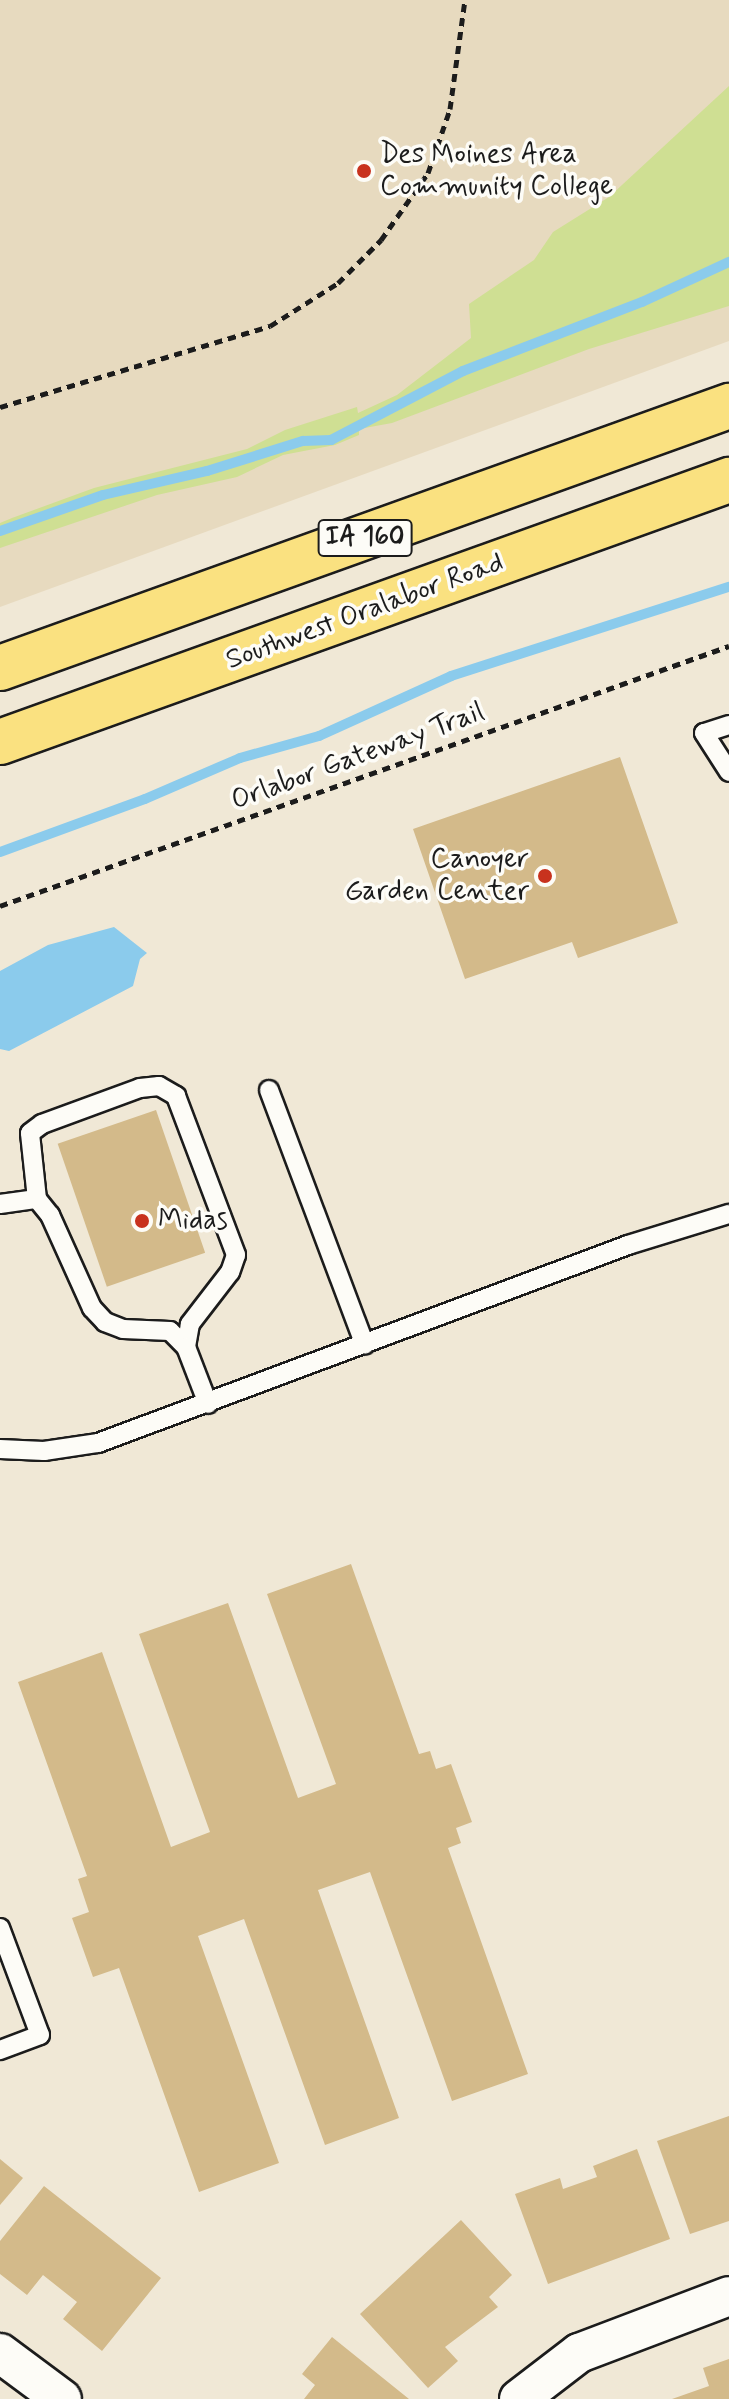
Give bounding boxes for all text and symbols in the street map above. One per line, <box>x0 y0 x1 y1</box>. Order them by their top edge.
place label: Des Moines Area Community College <box>380 138 613 204</box>
marker: Des Moines Area Community College <box>355 162 373 180</box>
road number: IA 160 <box>317 516 413 560</box>
street label: Southwest Oralabor Road <box>223 547 507 677</box>
street label: Orlabor Gateway Trail <box>230 697 486 817</box>
place label: Canoyer Garden Center <box>351 843 529 909</box>
marker: Canoyer Garden Center <box>536 867 554 885</box>
place label: Midas <box>158 1204 228 1238</box>
marker: Midas <box>133 1212 151 1230</box>

